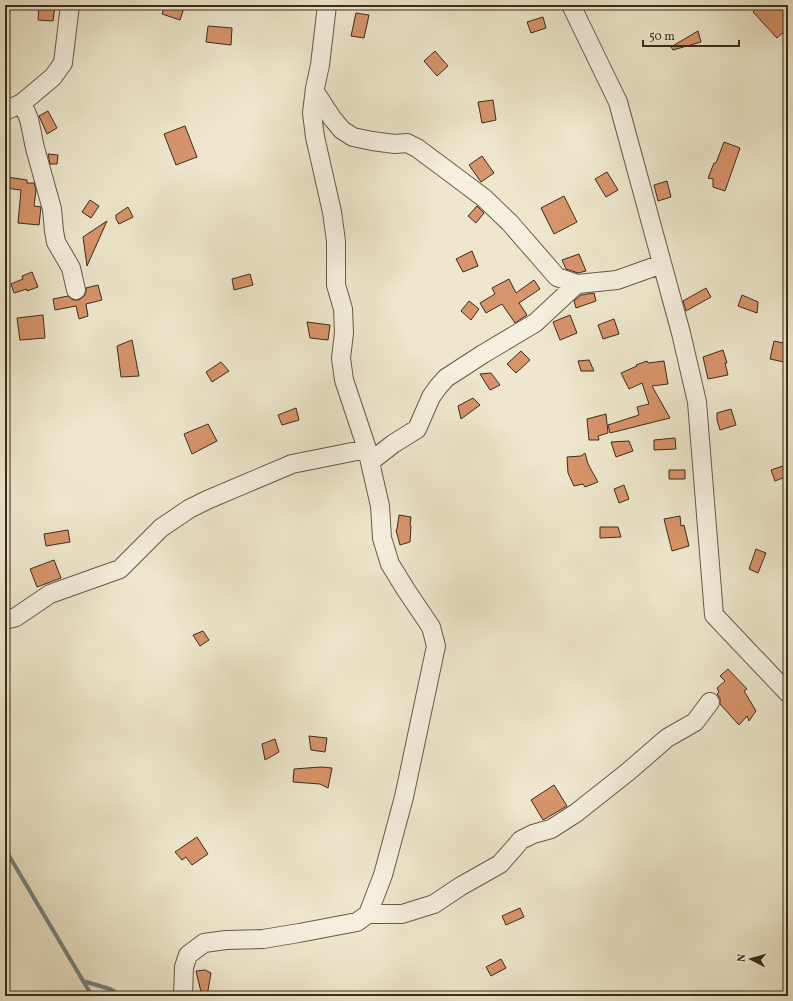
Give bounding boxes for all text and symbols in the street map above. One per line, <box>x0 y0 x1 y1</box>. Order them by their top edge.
scale bar <box>643 22 739 48</box>
text: 50 m <box>649 29 675 45</box>
north arrow <box>731 939 771 979</box>
text: N <box>735 953 750 963</box>

